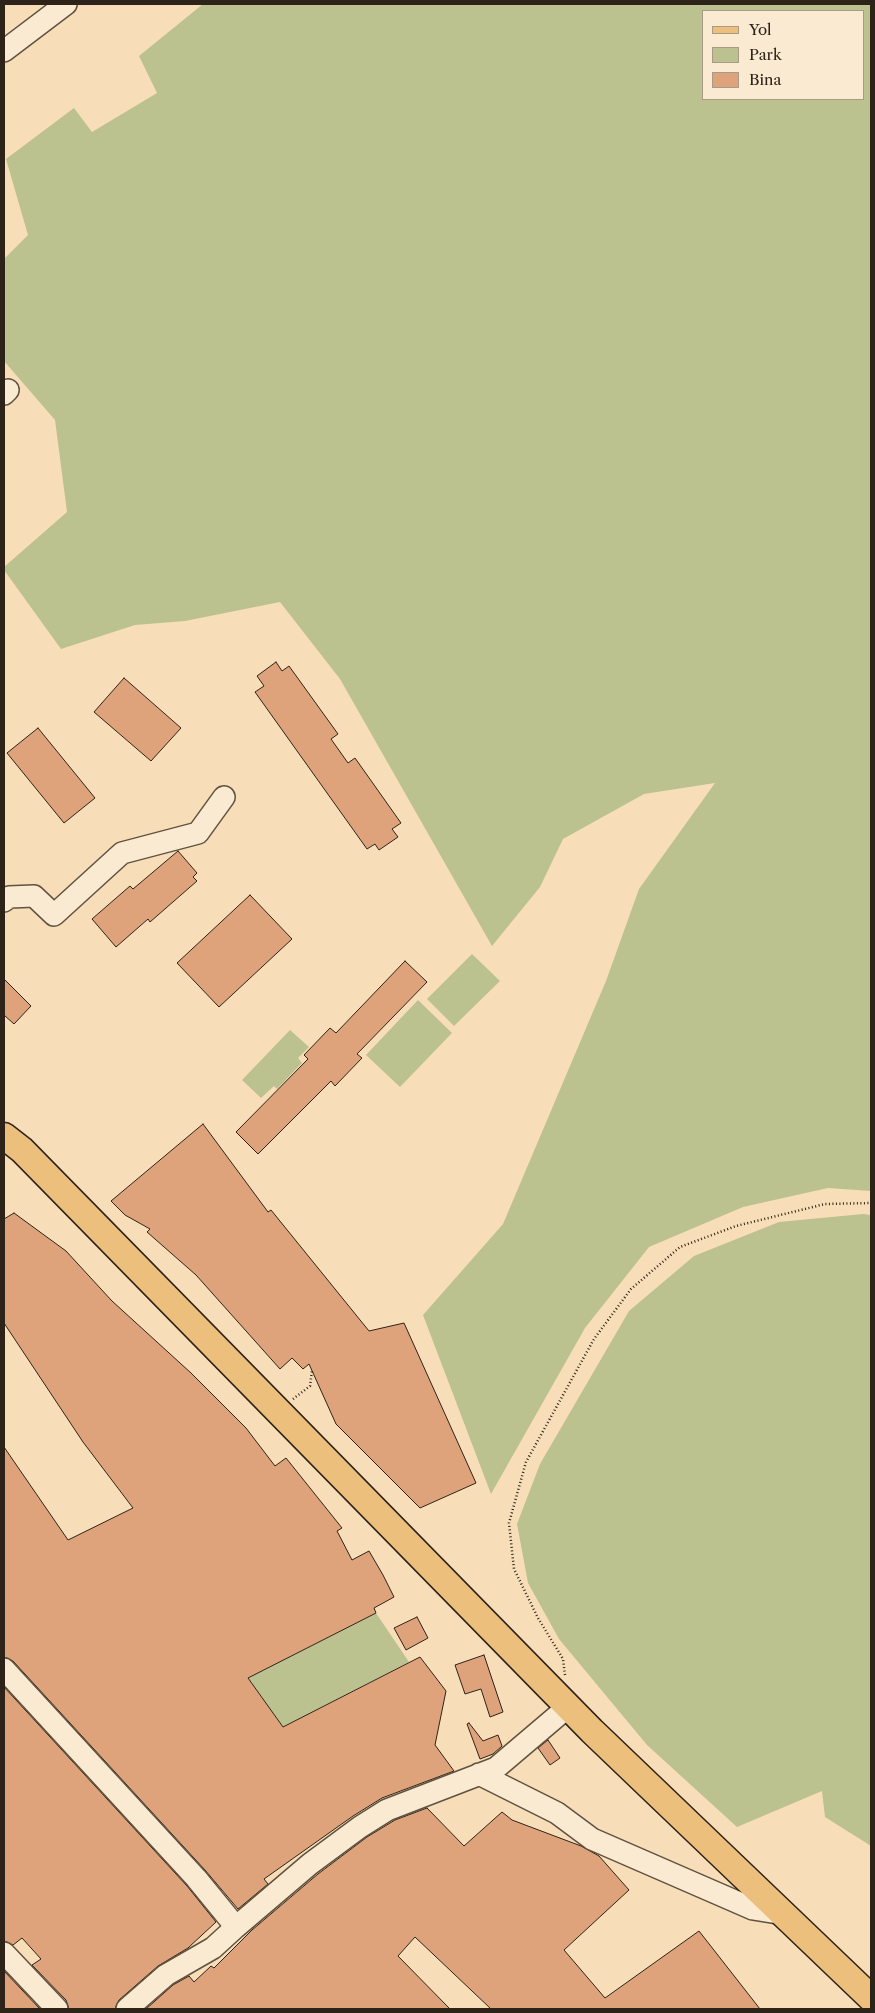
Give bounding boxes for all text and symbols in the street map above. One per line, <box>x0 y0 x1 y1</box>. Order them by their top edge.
legend <box>702 10 865 100</box>
text: Yol <box>749 20 772 39</box>
text: Park <box>749 45 782 64</box>
text: Bina <box>749 70 781 89</box>

